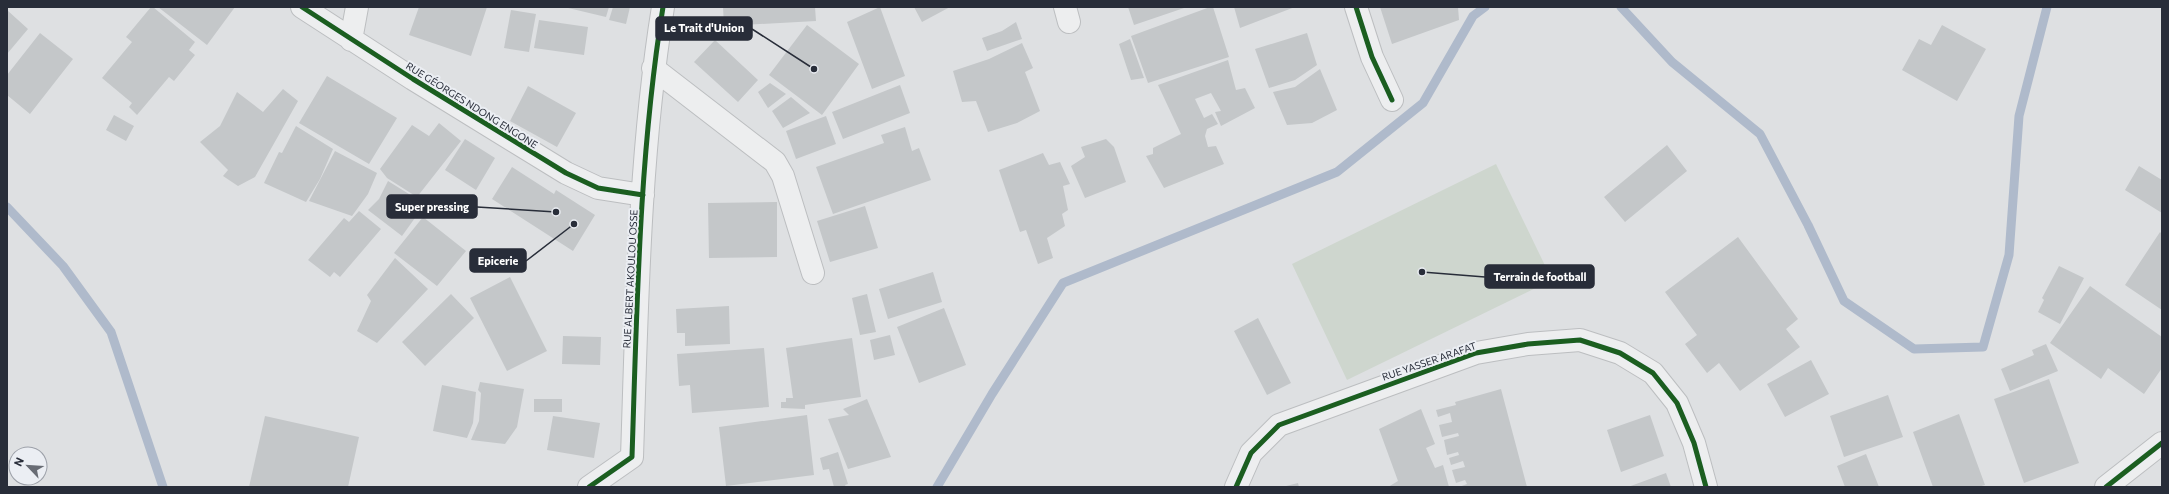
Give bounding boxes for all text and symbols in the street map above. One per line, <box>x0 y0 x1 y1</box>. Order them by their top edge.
callout: Le Trait d'Union <box>656 17 752 40</box>
text: Le Trait d'Union <box>664 21 744 34</box>
street label: RUE GÉORGES NDONG ENGONE <box>404 59 540 151</box>
callout: Super pressing <box>387 195 477 218</box>
text: Super pressing <box>395 200 469 213</box>
street label: RUE ALBERT AKOULOU OSSE <box>620 209 640 349</box>
callout: Epicerie <box>470 249 526 272</box>
text: Epicerie <box>478 254 519 267</box>
callout: Terrain de football <box>1485 265 1594 288</box>
text: Terrain de football <box>1493 270 1587 283</box>
street label: RUE YASSER ARAFAT <box>1380 339 1478 383</box>
north arrow <box>8 446 48 486</box>
text: N <box>11 455 26 468</box>

